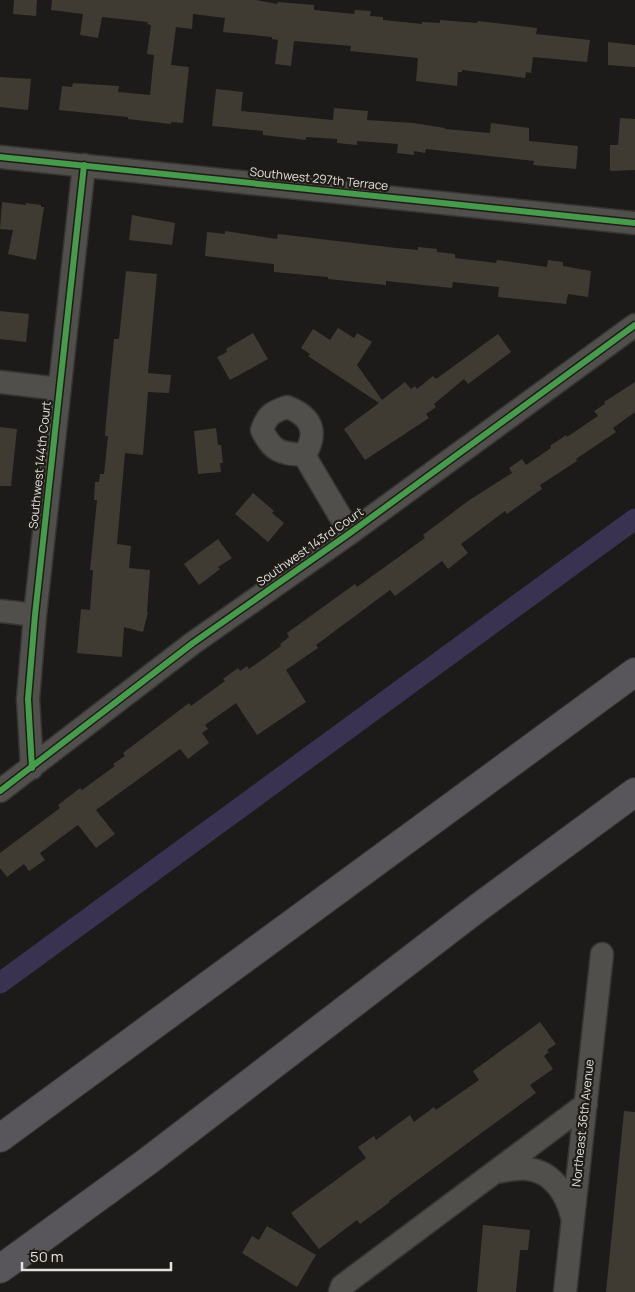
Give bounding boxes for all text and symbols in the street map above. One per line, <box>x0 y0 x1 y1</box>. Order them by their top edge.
street label: Southwest 297th Terrace <box>249 163 389 194</box>
street label: Southwest 144th Court <box>24 400 55 530</box>
street label: Southwest 143rd Court <box>253 503 367 590</box>
street label: Northeast 36th Avenue <box>567 1058 598 1188</box>
scale bar <box>22 1240 171 1272</box>
text: 50 m <box>30 1246 64 1267</box>

